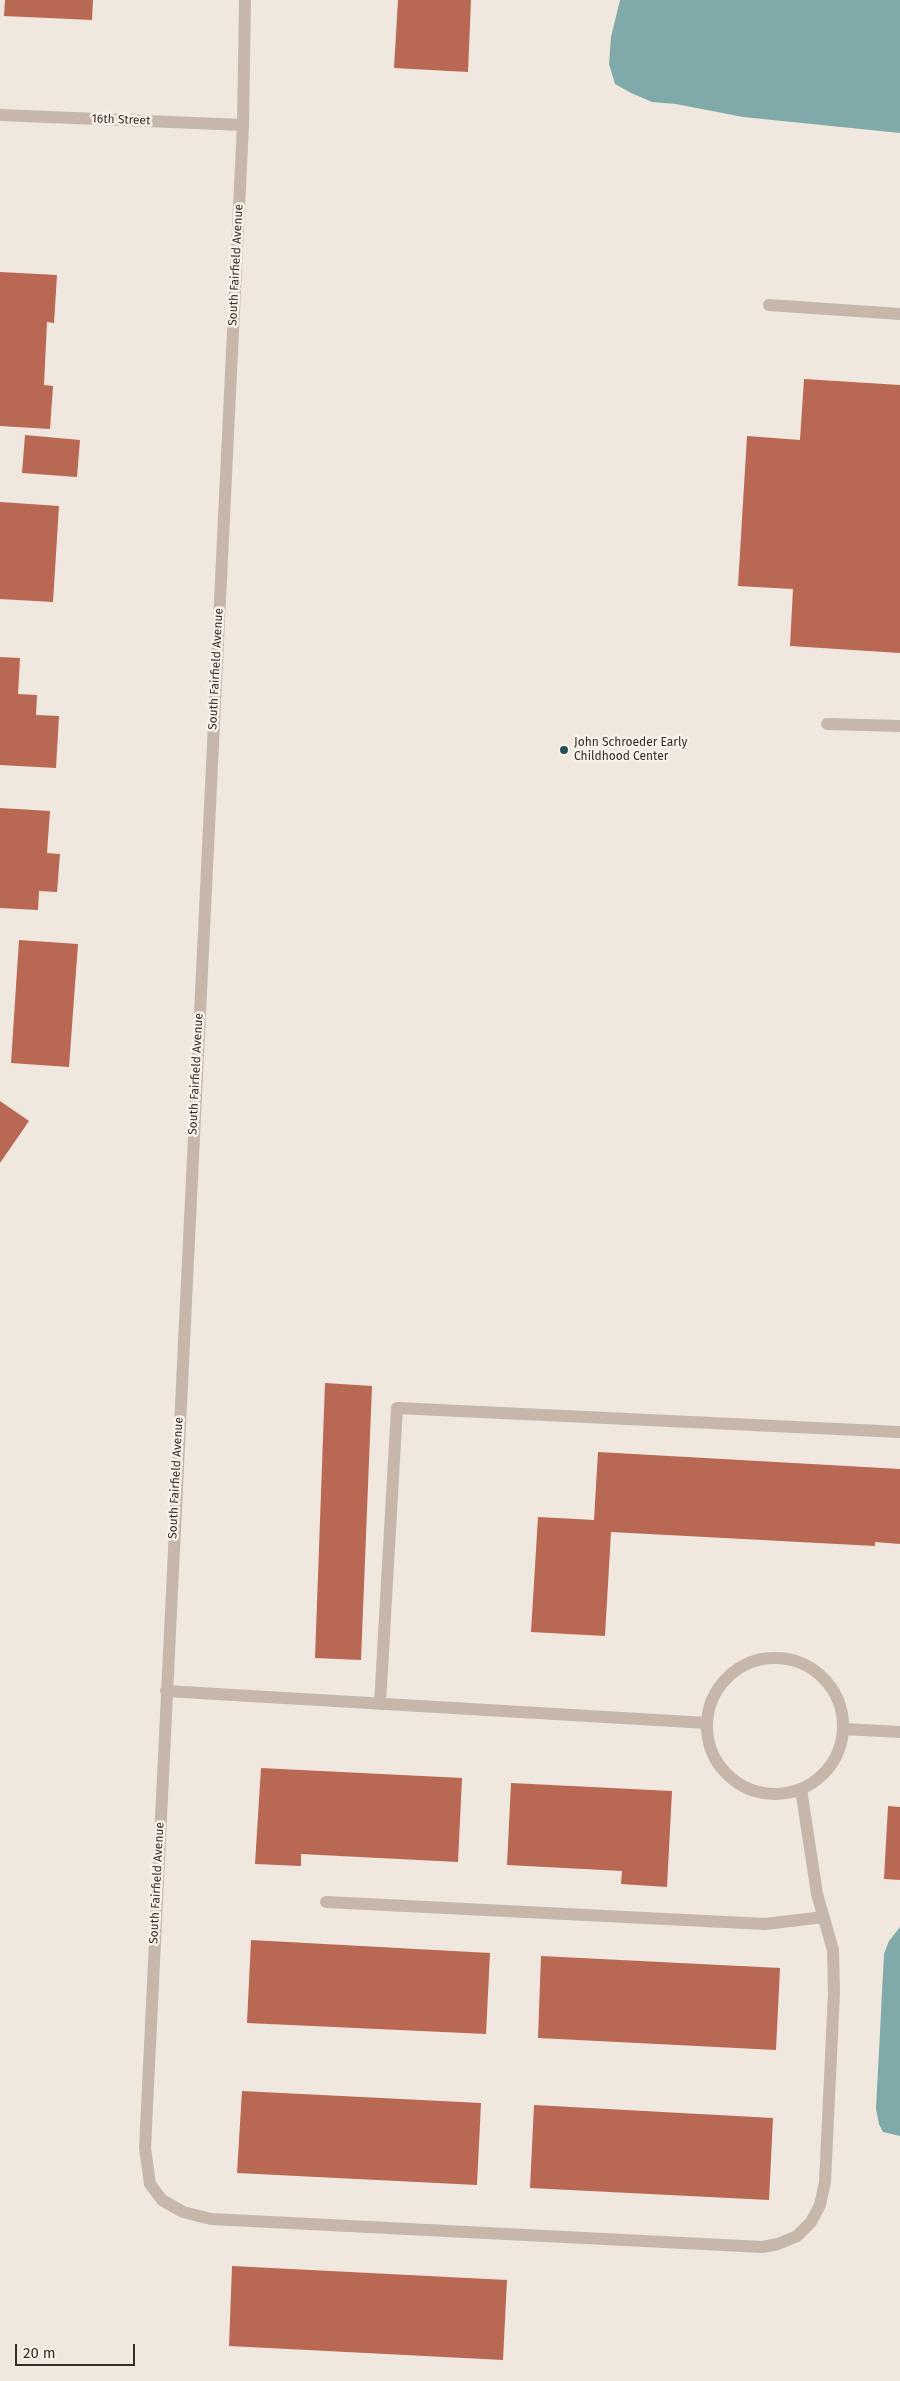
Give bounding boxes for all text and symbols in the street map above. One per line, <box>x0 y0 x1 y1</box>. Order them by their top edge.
street label: 16th Street <box>91 112 151 128</box>
street label: South Fairfield Avenue <box>226 204 246 326</box>
street label: South Fairfield Avenue <box>206 608 226 730</box>
place label: John Schroeder Early Childhood Center <box>574 736 687 764</box>
marker: John Schroeder Early Childhood Center <box>558 744 570 756</box>
street label: South Fairfield Avenue <box>186 1013 206 1135</box>
street label: South Fairfield Avenue <box>166 1417 186 1539</box>
street label: South Fairfield Avenue <box>147 1822 167 1944</box>
scale bar <box>18 2334 138 2366</box>
text: 20 m <box>23 2344 56 2362</box>

